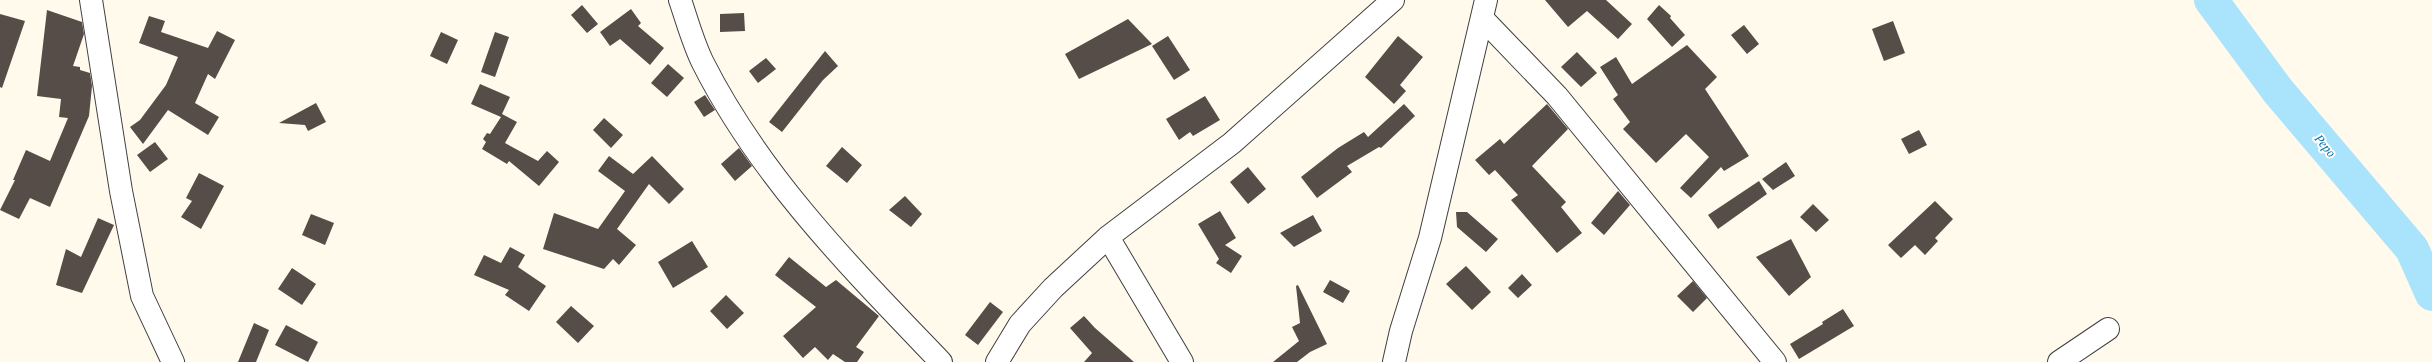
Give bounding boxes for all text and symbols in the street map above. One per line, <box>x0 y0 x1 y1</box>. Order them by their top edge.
water label: Pepo <box>2311 131 2339 160</box>

